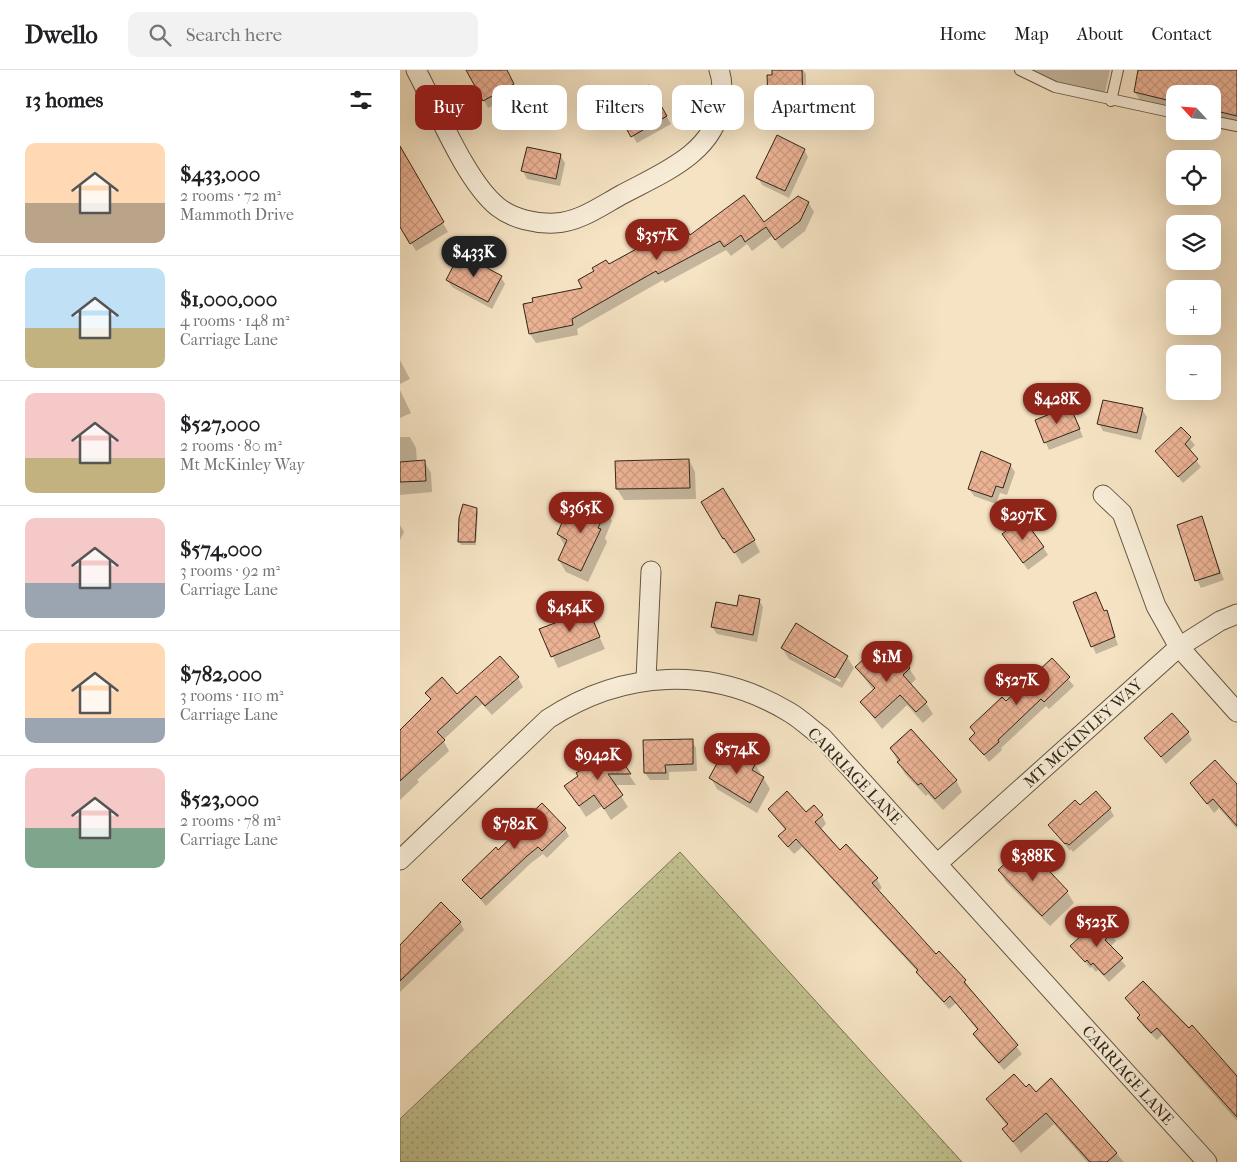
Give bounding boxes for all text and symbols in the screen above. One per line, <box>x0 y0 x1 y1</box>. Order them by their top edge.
search box <box>128 12 478 57</box>
text: Dwello <box>25 21 98 49</box>
icon: search <box>146 21 174 49</box>
text: Search here <box>186 24 282 46</box>
text: Home <box>939 24 986 45</box>
text: Map <box>1014 24 1049 45</box>
text: About <box>1077 24 1123 45</box>
text: Contact <box>1151 24 1212 45</box>
chip: Buy <box>415 85 482 130</box>
chip: Rent <box>492 85 567 130</box>
chip: Filters <box>577 85 662 130</box>
chip: New <box>672 85 744 130</box>
chip: Apartment <box>754 85 874 130</box>
north arrow <box>1166 85 1221 140</box>
map controls <box>1166 85 1221 400</box>
icon: filters <box>347 86 375 114</box>
text: 13 homes <box>25 88 103 112</box>
button: locate <box>1166 150 1221 205</box>
text: $433,000 <box>180 162 260 186</box>
icon: home <box>65 163 125 223</box>
text: 2 rooms · 72 m² <box>180 186 281 205</box>
text: Mammoth Drive <box>180 205 294 224</box>
button: layers <box>1166 215 1221 270</box>
pin: $357K <box>622 218 692 261</box>
text: $357K <box>636 225 678 244</box>
pin: $433K <box>439 236 509 278</box>
text: $433K <box>452 242 496 261</box>
button: + <box>1166 280 1221 335</box>
text: $1,000,000 <box>180 287 277 311</box>
icon: home <box>65 288 125 348</box>
text: 4 rooms · 148 m² <box>180 311 289 330</box>
text: Carriage Lane <box>180 330 278 349</box>
button: − <box>1166 345 1221 400</box>
pin: $428K <box>1022 382 1092 425</box>
text: $428K <box>1034 389 1080 408</box>
text: $527,000 <box>180 412 260 436</box>
icon: home <box>65 413 125 473</box>
text: 2 rooms · 80 m² <box>180 436 282 455</box>
text: Mt McKinley Way <box>180 455 305 474</box>
pin: $365K <box>546 492 616 534</box>
text: $365K <box>560 498 602 517</box>
pin: $297K <box>988 498 1058 541</box>
text: $297K <box>1001 505 1045 524</box>
text: $574,000 <box>180 537 262 561</box>
icon: home <box>65 538 125 598</box>
text: 3 rooms · 92 m² <box>180 561 280 580</box>
text: Carriage Lane <box>180 580 278 599</box>
pin: $454K <box>535 590 605 633</box>
text: $454K <box>547 597 593 616</box>
pin: $1M <box>863 640 911 683</box>
text: $1M <box>872 647 902 666</box>
text: $782,000 <box>180 662 262 686</box>
icon: home <box>65 663 125 723</box>
pin: $527K <box>982 664 1052 706</box>
text: $527K <box>995 670 1039 689</box>
street label: MT MCKINLEY WAY <box>1020 674 1147 791</box>
text: 3 rooms · 110 m² <box>180 686 284 705</box>
text: Carriage Lane <box>180 705 278 724</box>
street label: CARRIAGE LANE <box>804 724 906 829</box>
pin: $574K <box>702 732 772 775</box>
pin: $942K <box>563 738 633 781</box>
text: $574K <box>715 739 759 758</box>
text: $942K <box>575 745 621 764</box>
text: $523,000 <box>180 787 259 811</box>
icon: home <box>65 788 125 848</box>
pin: $782K <box>480 808 550 850</box>
text: 2 rooms · 78 m² <box>180 811 281 830</box>
text: $782K <box>493 814 537 833</box>
text: Carriage Lane <box>180 830 278 849</box>
pin: $388K <box>998 840 1068 882</box>
text: $388K <box>1011 846 1055 865</box>
pin: $523K <box>1062 906 1132 948</box>
text: $523K <box>1076 912 1118 931</box>
street label: CARRIAGE LANE <box>1078 1021 1178 1129</box>

